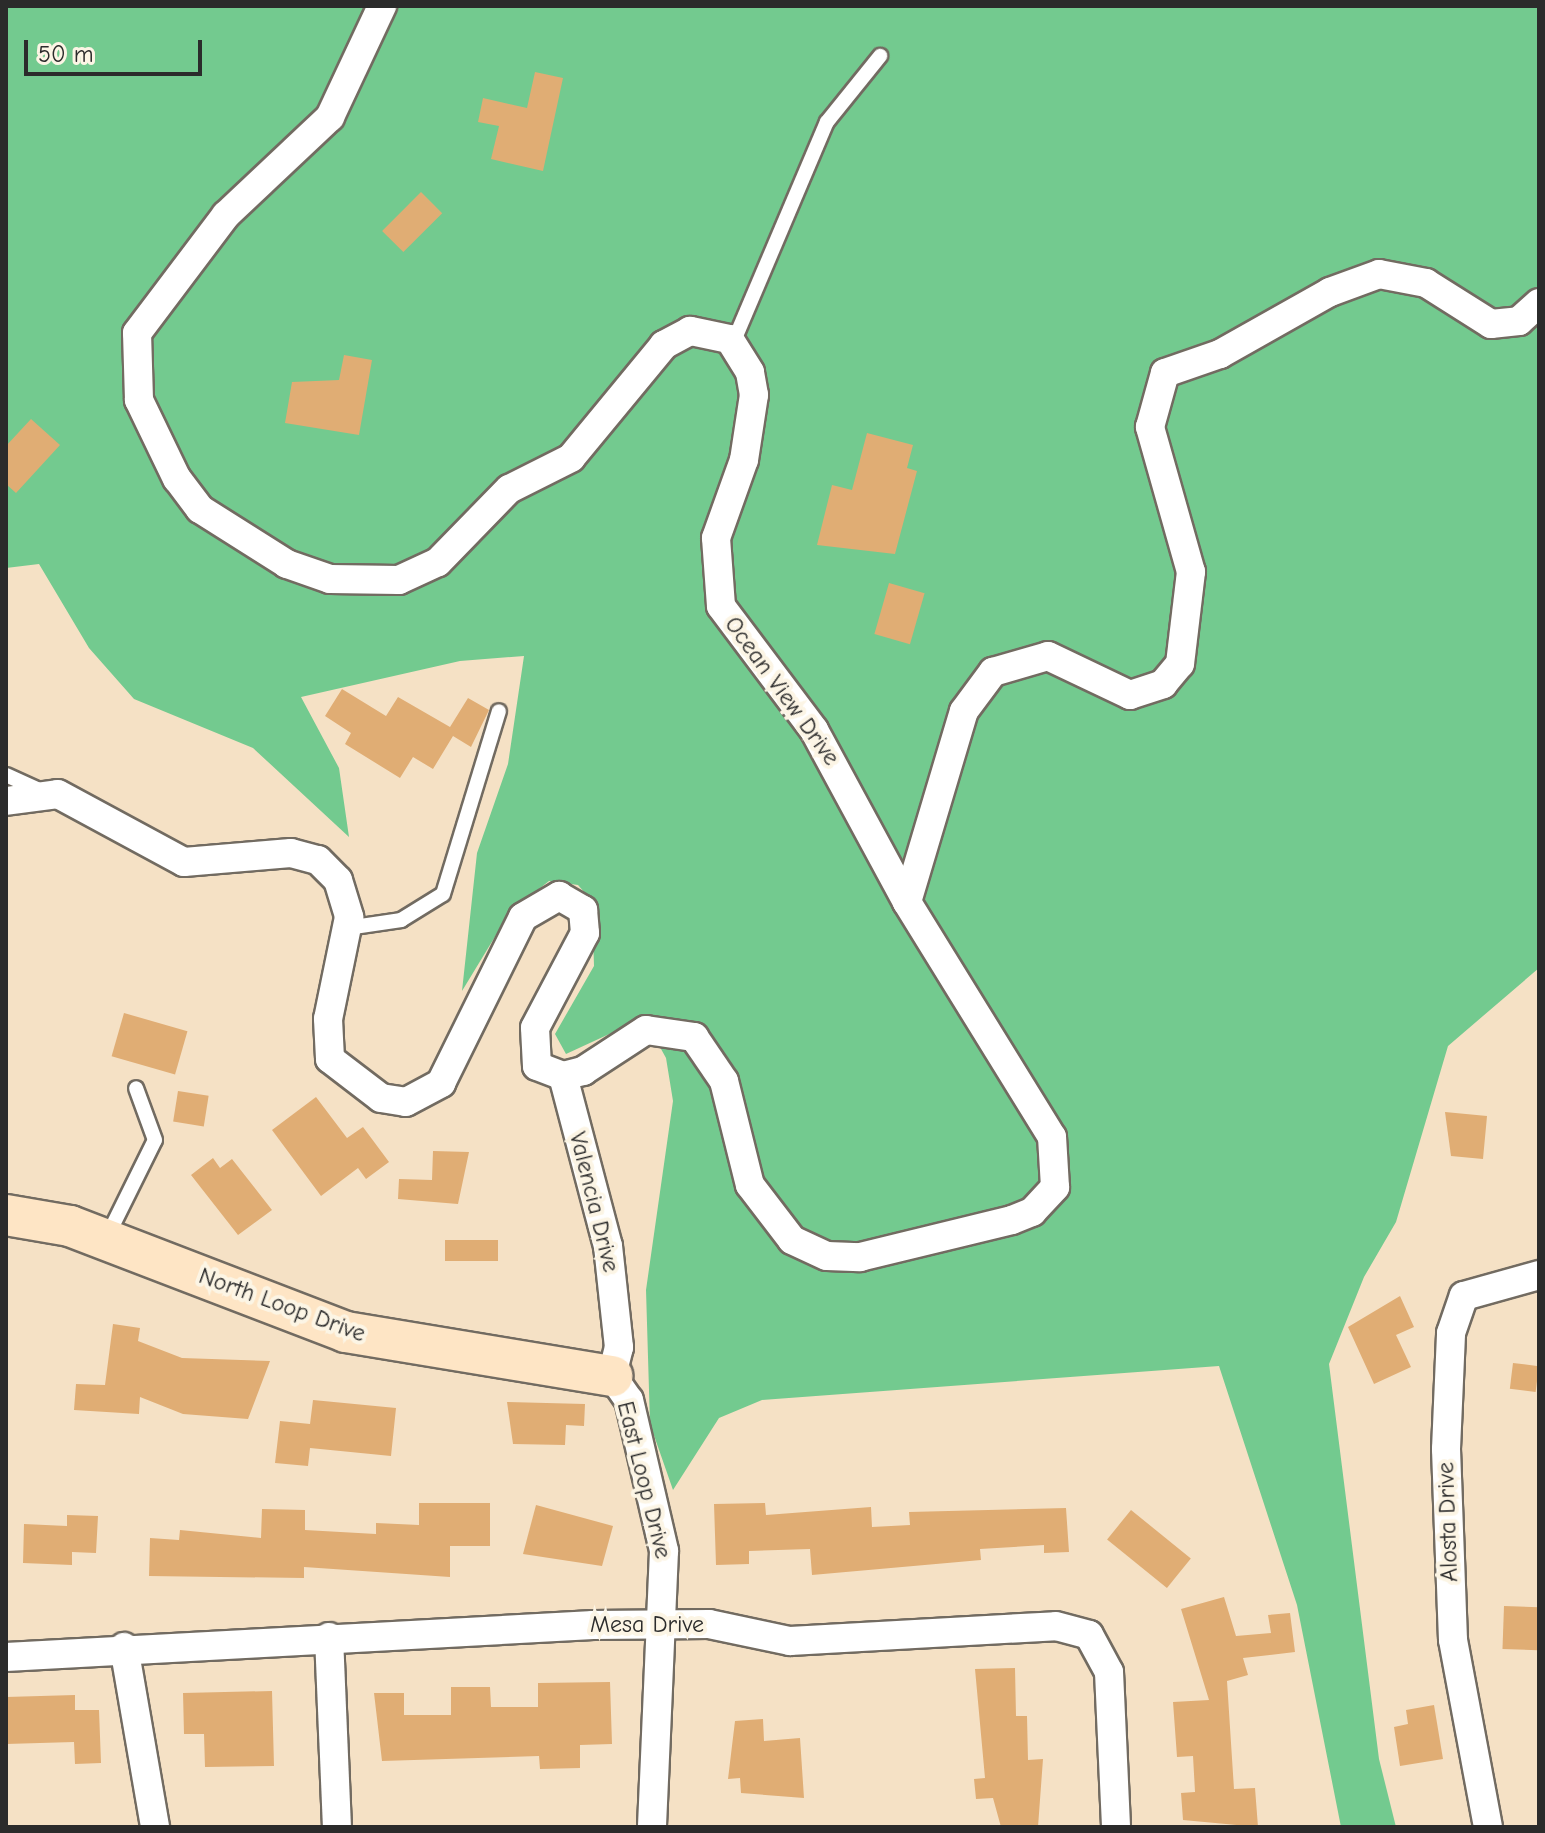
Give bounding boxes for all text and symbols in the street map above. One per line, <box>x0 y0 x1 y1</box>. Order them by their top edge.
scale bar <box>28 24 206 74</box>
text: 50 m <box>38 40 94 68</box>
street label: Ocean View Drive <box>718 611 846 771</box>
street label: Valencia Drive <box>563 1129 625 1275</box>
street label: North Loop Drive <box>195 1262 369 1348</box>
street label: East Loop Drive <box>611 1398 677 1562</box>
street label: Alosta Drive <box>1432 1462 1464 1582</box>
street label: Mesa Drive <box>590 1611 704 1639</box>

